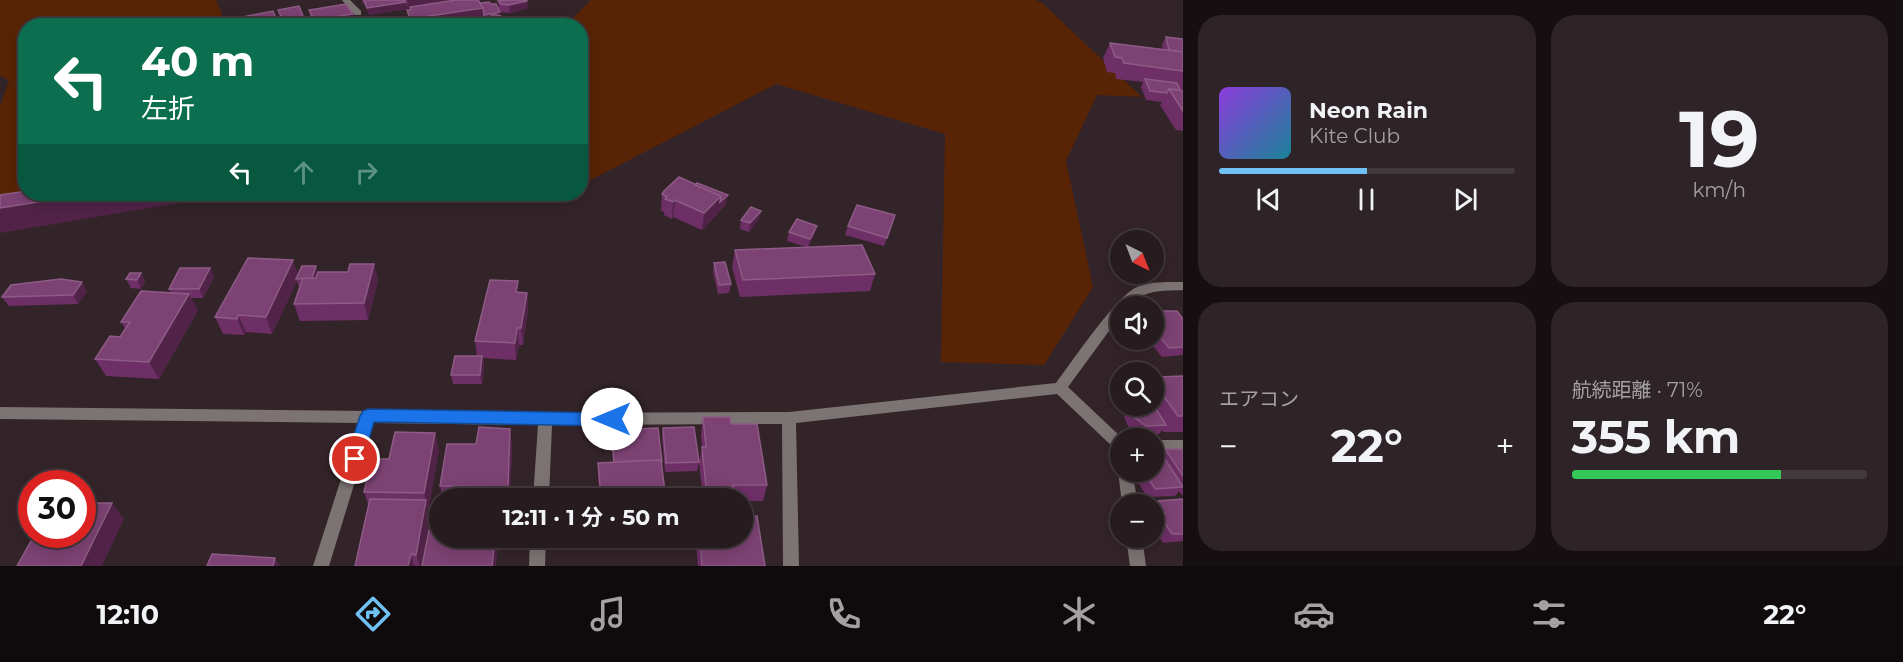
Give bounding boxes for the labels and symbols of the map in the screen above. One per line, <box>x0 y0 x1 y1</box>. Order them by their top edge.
north arrow <box>1110 230 1164 284</box>
position arrow <box>580 387 644 451</box>
pin <box>329 433 380 484</box>
speed limit sign: 30 <box>18 470 96 548</box>

